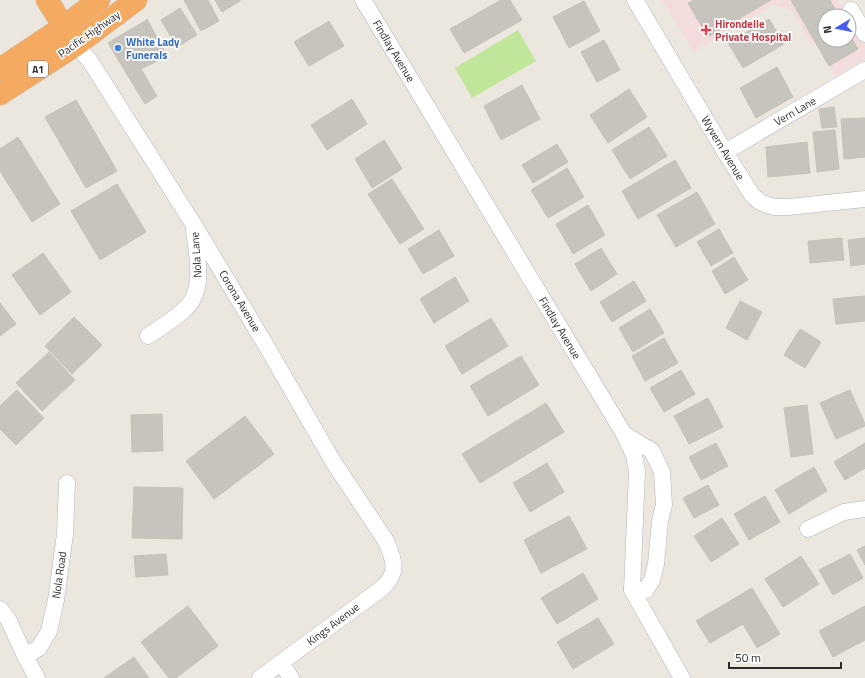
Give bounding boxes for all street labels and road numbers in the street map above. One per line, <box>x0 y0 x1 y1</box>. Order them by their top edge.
street label: Pacific Highway <box>55 6 124 61</box>
street label: Findlay Avenue <box>369 17 419 86</box>
road number: A1 <box>28 61 48 77</box>
street label: Vern Lane <box>771 92 819 129</box>
street label: Wyvern Avenue <box>698 113 749 184</box>
street label: Nola Lane <box>186 231 206 278</box>
street label: Corona Avenue <box>215 267 265 335</box>
street label: Findlay Avenue <box>535 294 585 363</box>
street label: Nola Road <box>48 550 70 600</box>
street label: Kings Avenue <box>303 599 363 649</box>

